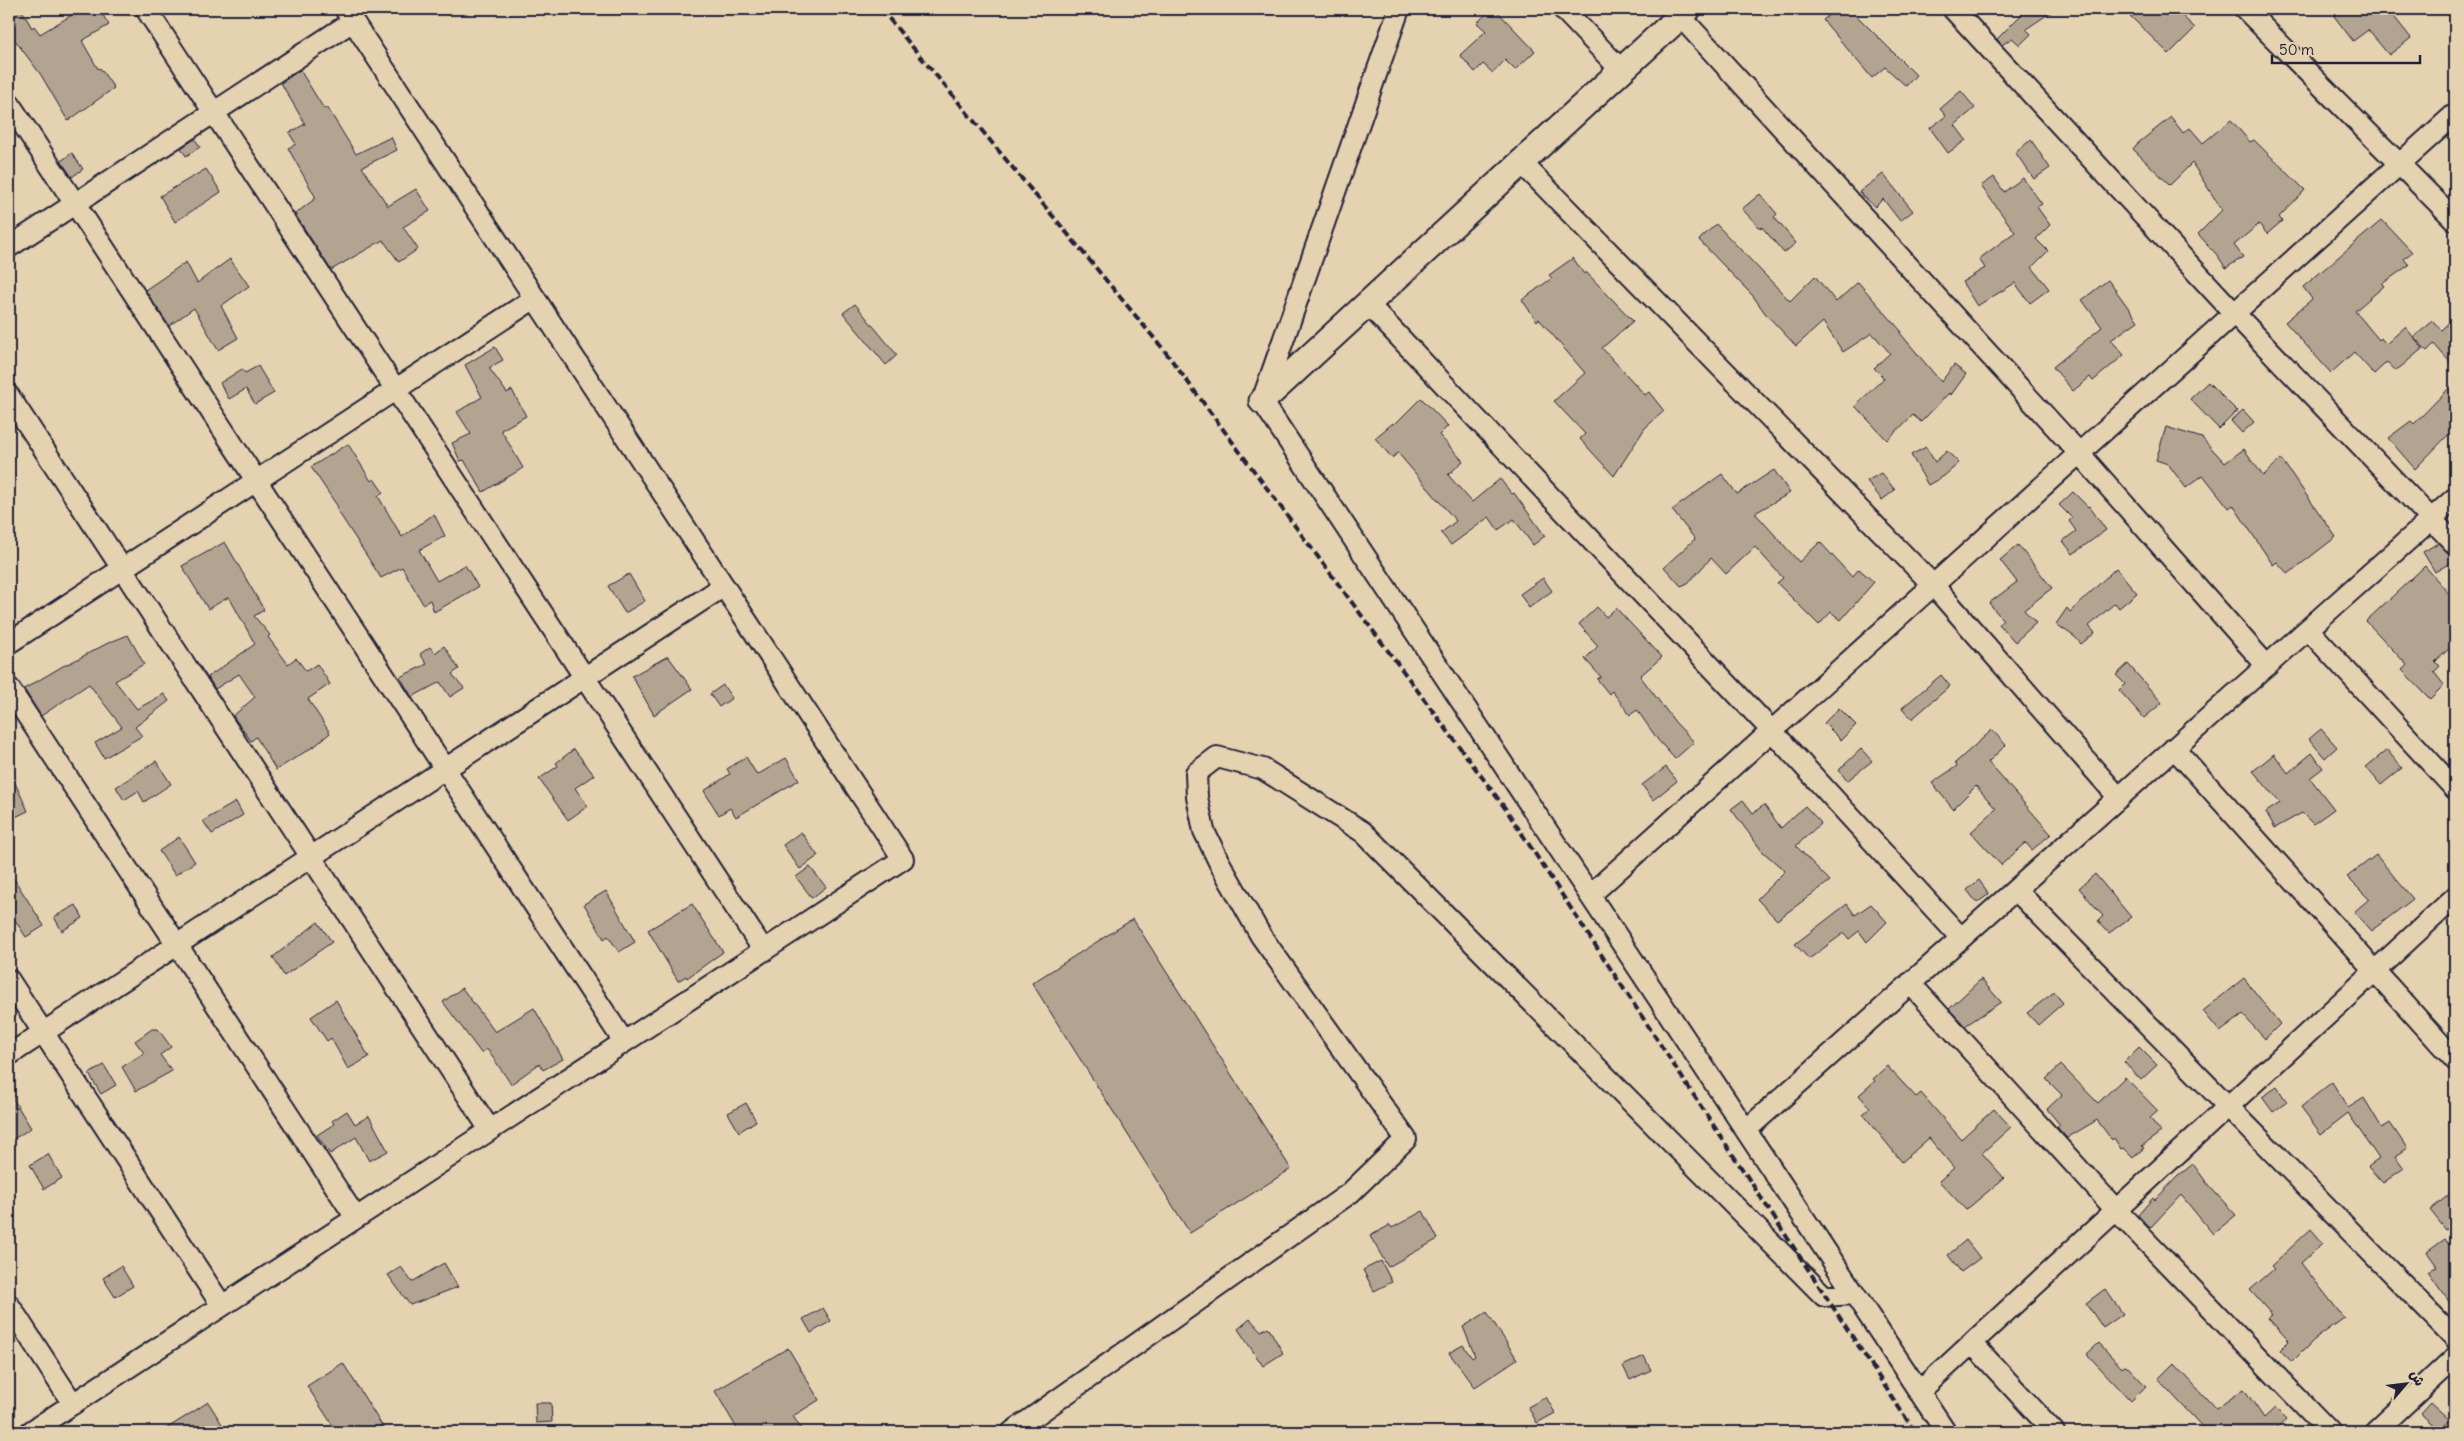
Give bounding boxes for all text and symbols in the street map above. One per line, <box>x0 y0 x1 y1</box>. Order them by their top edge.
scale bar <box>2272 32 2419 64</box>
text: 50 m <box>2279 40 2314 59</box>
north arrow <box>2382 1358 2432 1408</box>
text: ش <box>2406 1367 2429 1389</box>

